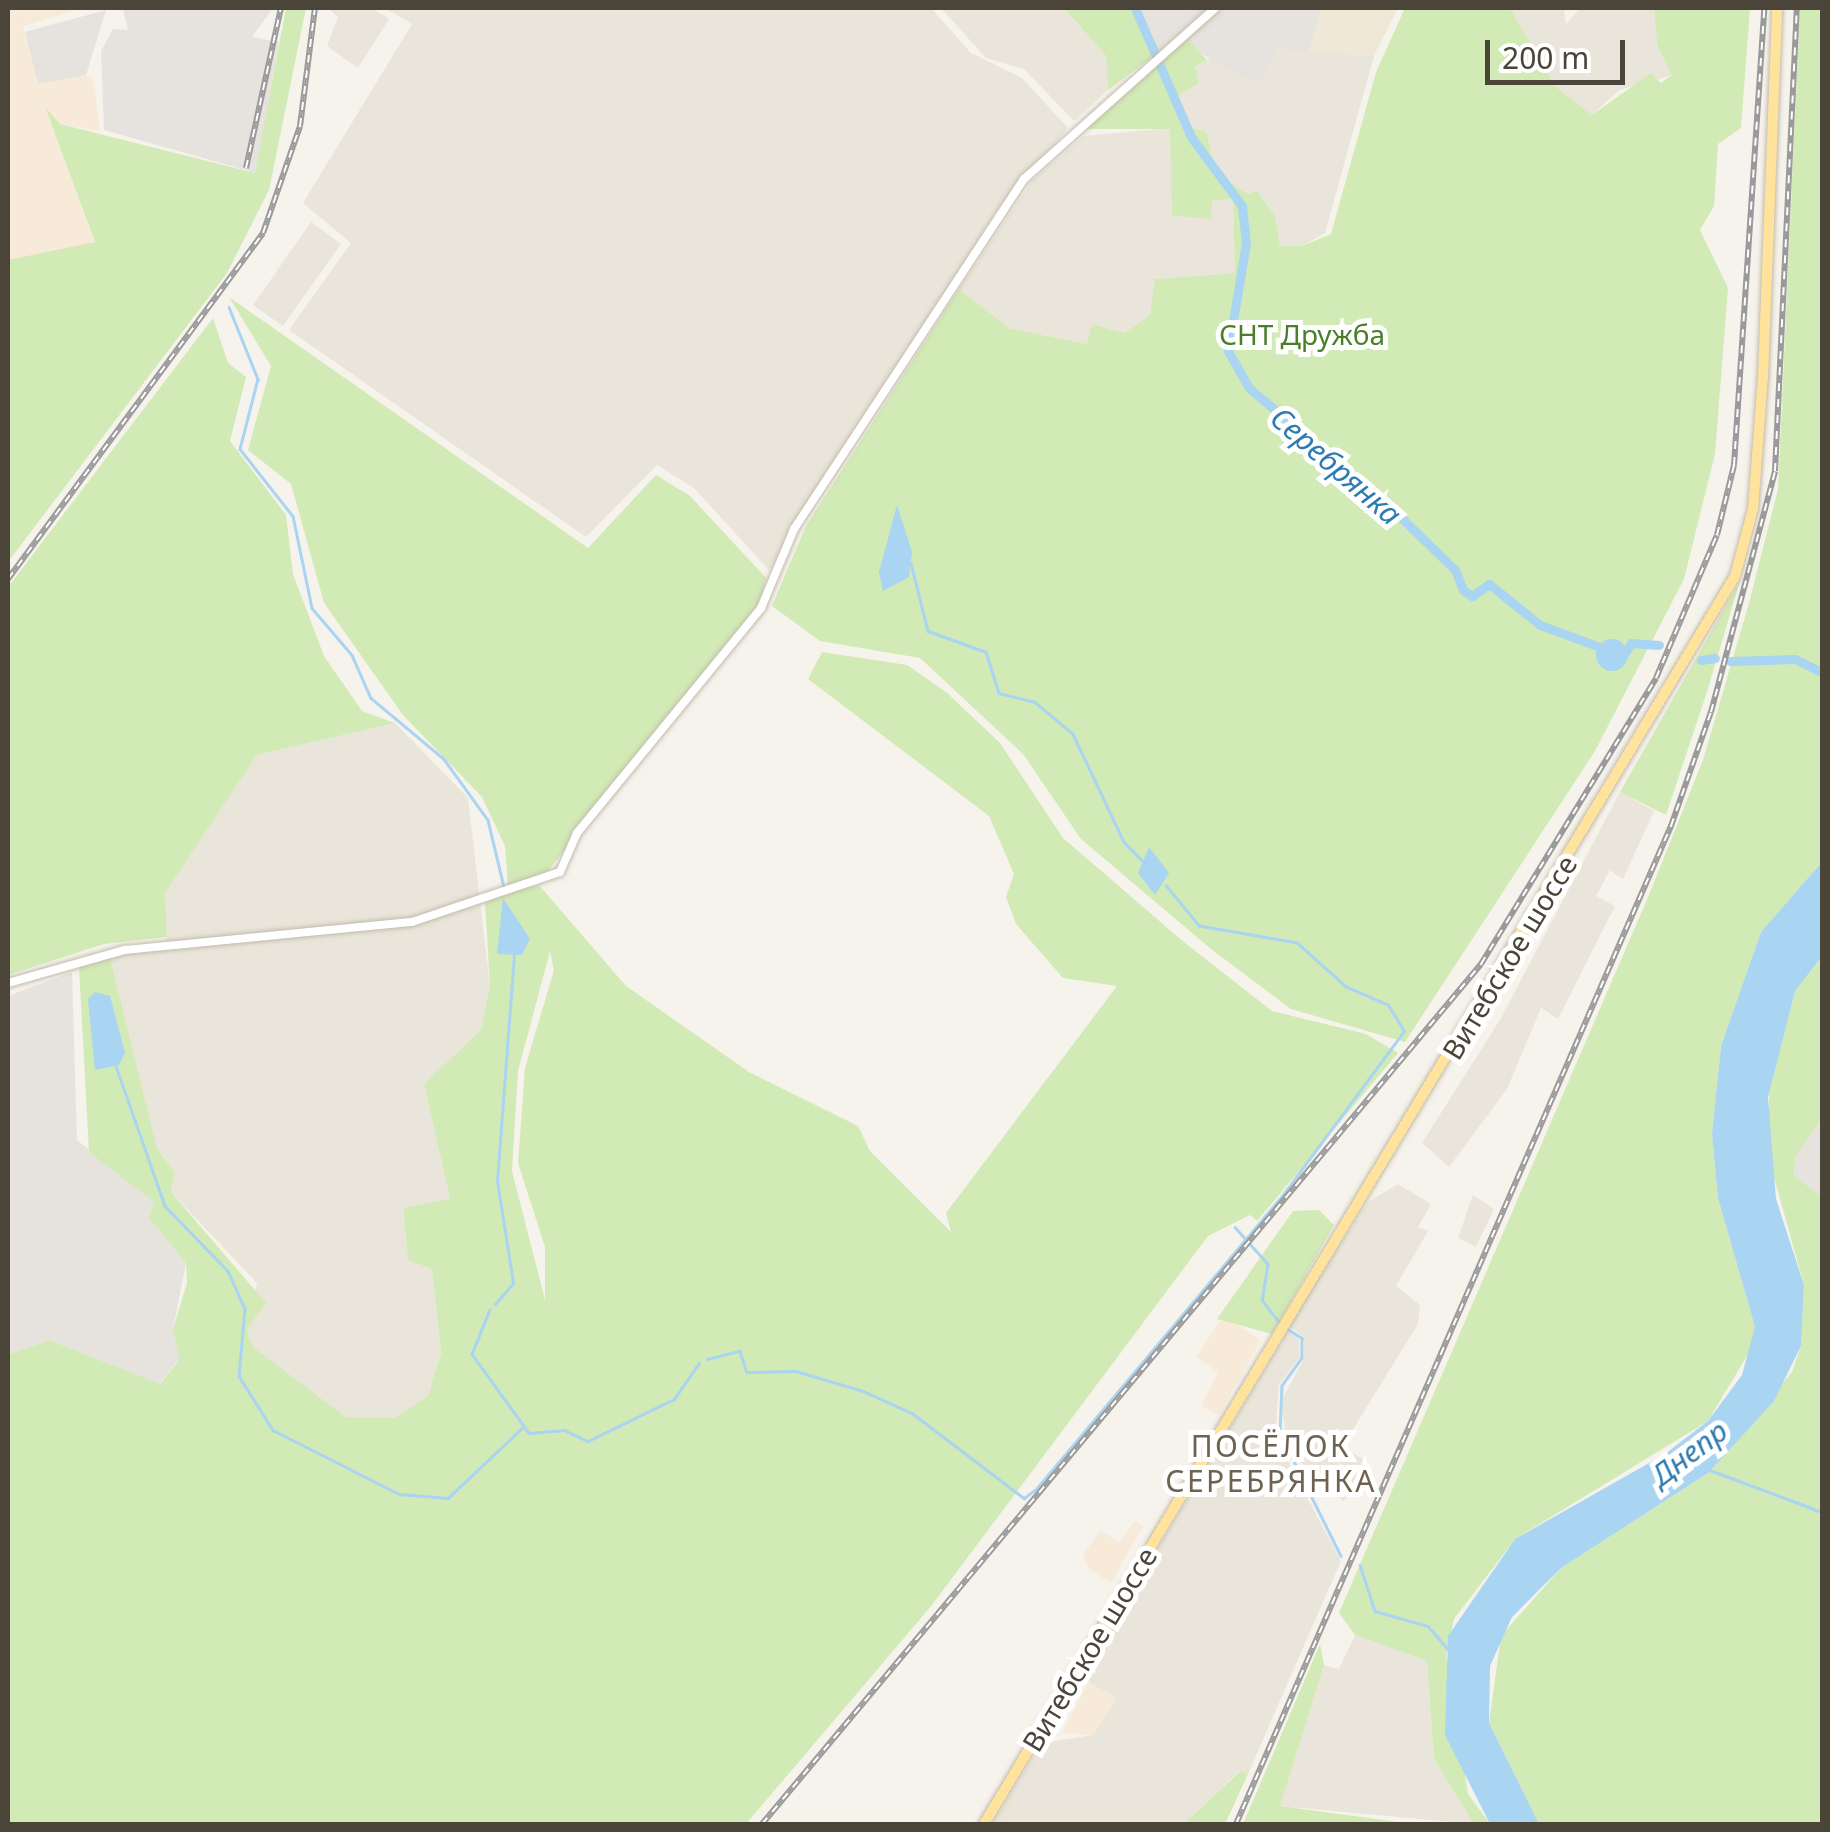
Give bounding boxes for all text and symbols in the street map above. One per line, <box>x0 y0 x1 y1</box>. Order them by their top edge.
scale bar <box>1490 20 1630 82</box>
text: 200 m <box>1502 37 1589 78</box>
park label: СНТ Дружба <box>1219 317 1385 351</box>
water label: Серебрянка <box>1263 400 1409 532</box>
street label: Витебское шоссе <box>1435 849 1583 1065</box>
water label: Днепр <box>1644 1413 1734 1493</box>
district label: ПОСЁЛОК СЕРЕБРЯНКА <box>1165 1428 1377 1498</box>
street label: Витебское шоссе <box>1015 1541 1163 1757</box>

